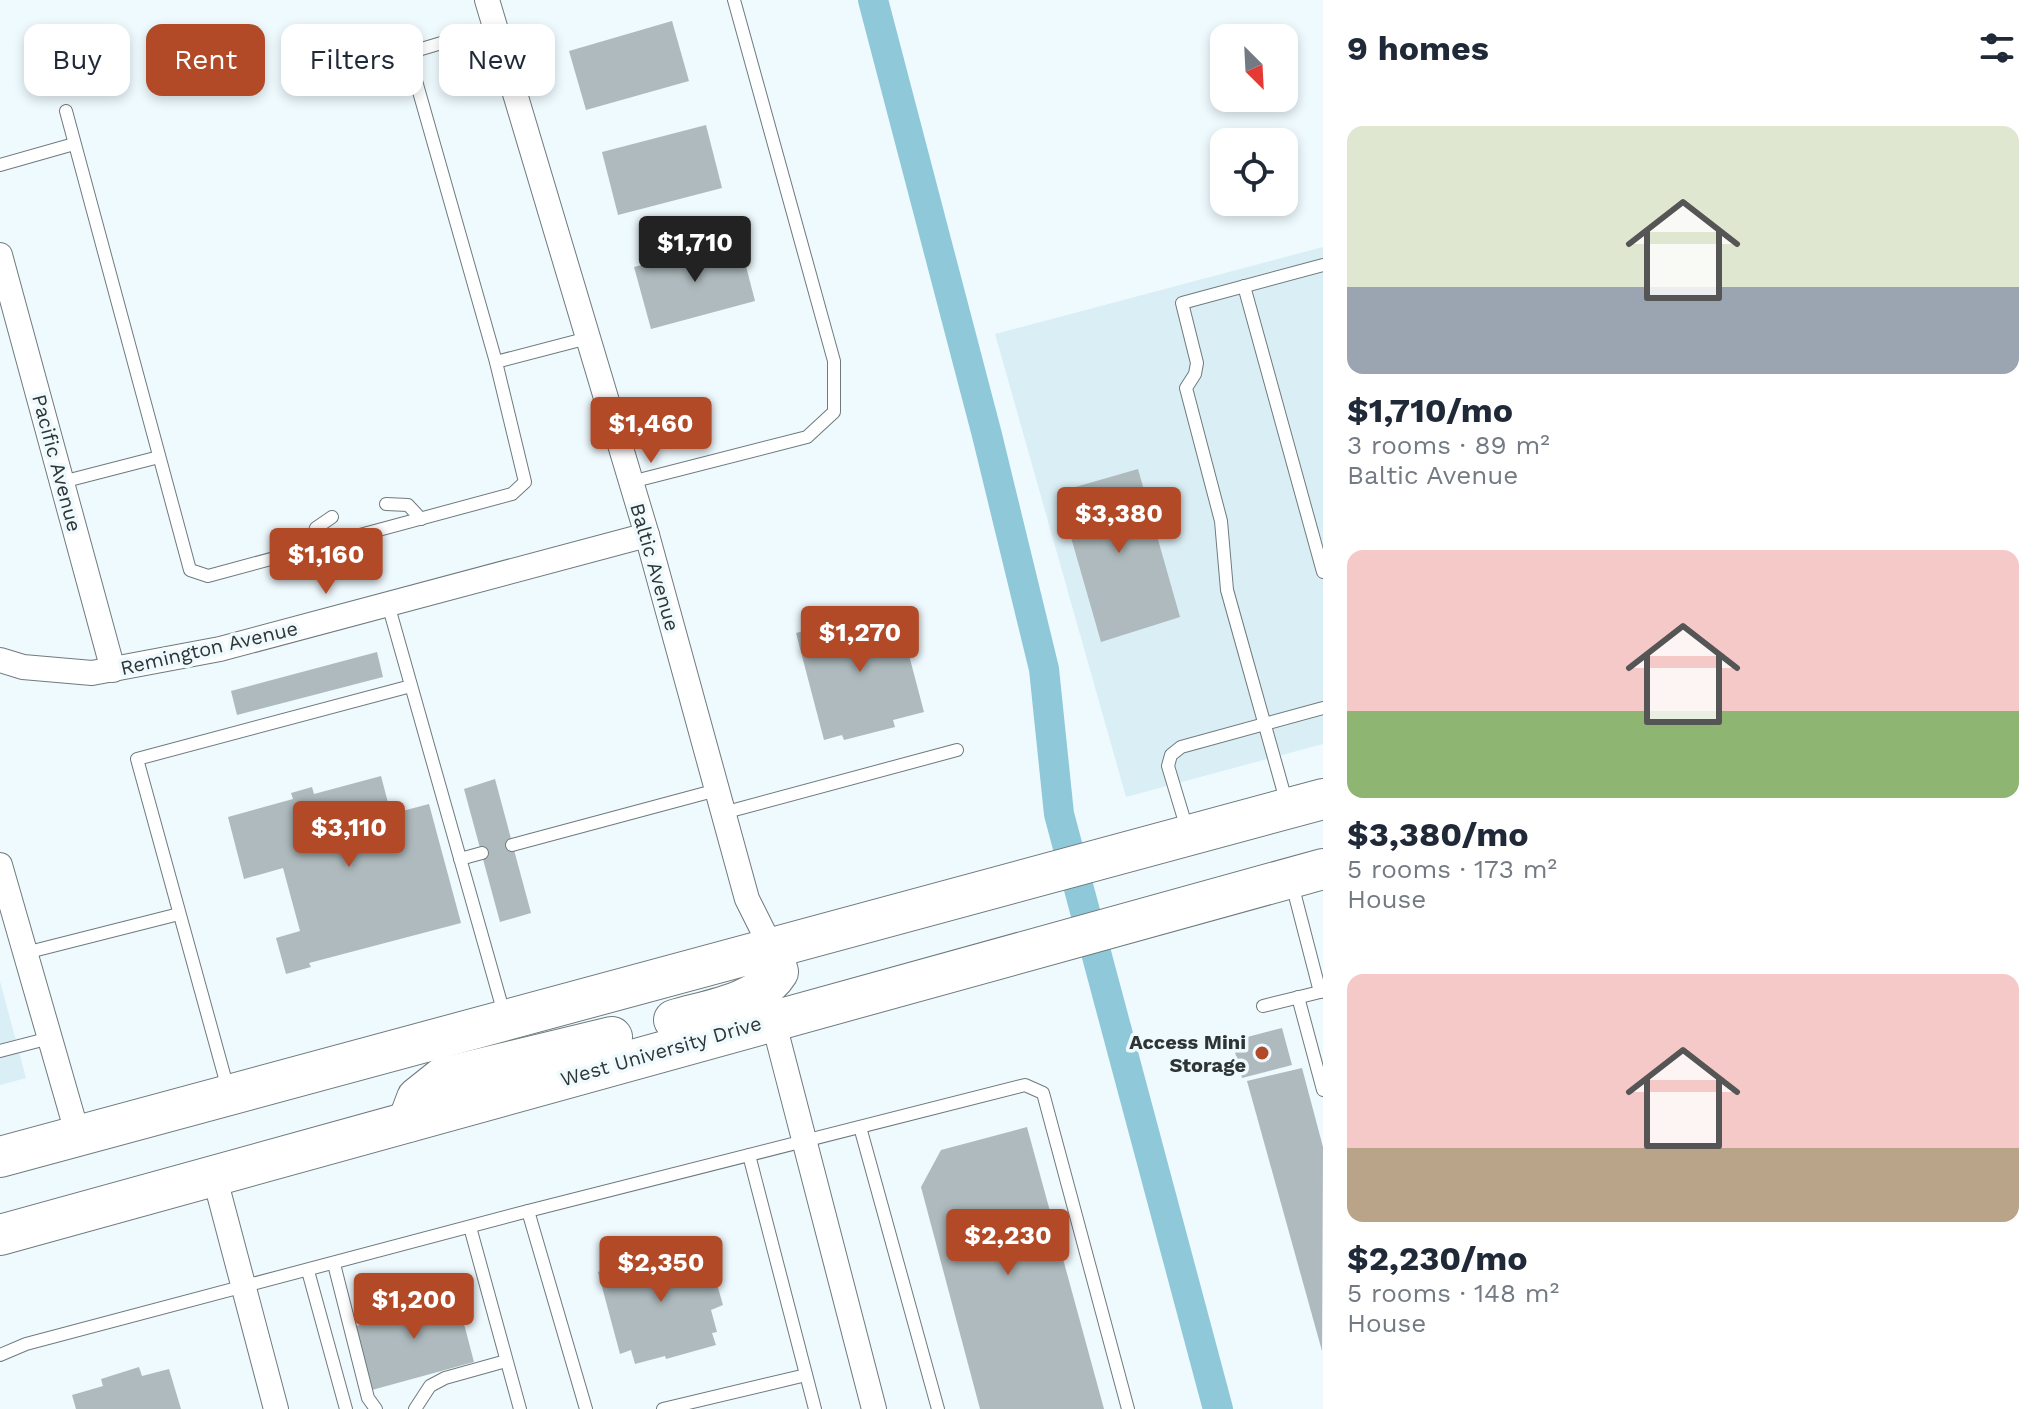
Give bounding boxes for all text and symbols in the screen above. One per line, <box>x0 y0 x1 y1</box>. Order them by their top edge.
chip: Buy <box>24 24 130 96</box>
chip: Rent <box>146 24 265 96</box>
chip: Filters <box>281 24 423 96</box>
chip: New <box>439 24 555 96</box>
north arrow <box>1210 24 1298 112</box>
map controls <box>1210 24 1298 216</box>
icon: filters <box>1975 26 2019 70</box>
text: 9 homes <box>1347 28 1489 68</box>
button: locate <box>1210 128 1298 216</box>
icon: home <box>1611 178 1755 322</box>
pin: $1,710 <box>630 216 760 284</box>
text: $1,710 <box>657 227 733 257</box>
text: $1,710/mo <box>1347 390 1513 430</box>
street label: Pacific Avenue <box>27 392 87 534</box>
pin: $1,460 <box>586 397 716 465</box>
text: $1,460 <box>609 408 693 438</box>
text: 3 rooms · 89 m² <box>1347 430 1550 460</box>
text: Baltic Avenue <box>1347 460 1518 490</box>
pin: $3,380 <box>1054 487 1184 555</box>
text: $3,380 <box>1075 498 1163 528</box>
street label: Baltic Avenue <box>625 500 685 634</box>
pin: $1,160 <box>261 528 391 596</box>
text: $1,160 <box>288 539 364 569</box>
icon: home <box>1611 602 1755 746</box>
pin: $1,270 <box>795 606 925 674</box>
street label: Remington Avenue <box>118 616 300 680</box>
text: $1,270 <box>819 617 901 647</box>
pin: $3,110 <box>284 801 414 869</box>
text: $3,110 <box>311 812 387 842</box>
text: $3,380/mo <box>1347 814 1529 854</box>
text: 5 rooms · 173 m² <box>1347 854 1557 884</box>
text: House <box>1347 884 1426 914</box>
street label: West University Drive <box>558 1011 764 1091</box>
icon: home <box>1611 1026 1755 1170</box>
place label: Access Mini Storage <box>1129 1030 1246 1077</box>
marker: Access Mini Storage <box>1253 1044 1271 1062</box>
pin: $2,230 <box>943 1209 1073 1277</box>
text: $2,230 <box>964 1220 1052 1250</box>
pin: $2,350 <box>596 1236 726 1304</box>
text: $2,230/mo <box>1347 1238 1528 1278</box>
text: $2,350 <box>617 1247 705 1277</box>
pin: $1,200 <box>349 1273 479 1341</box>
text: 5 rooms · 148 m² <box>1347 1278 1559 1308</box>
text: $1,200 <box>372 1284 456 1314</box>
text: House <box>1347 1308 1426 1338</box>

